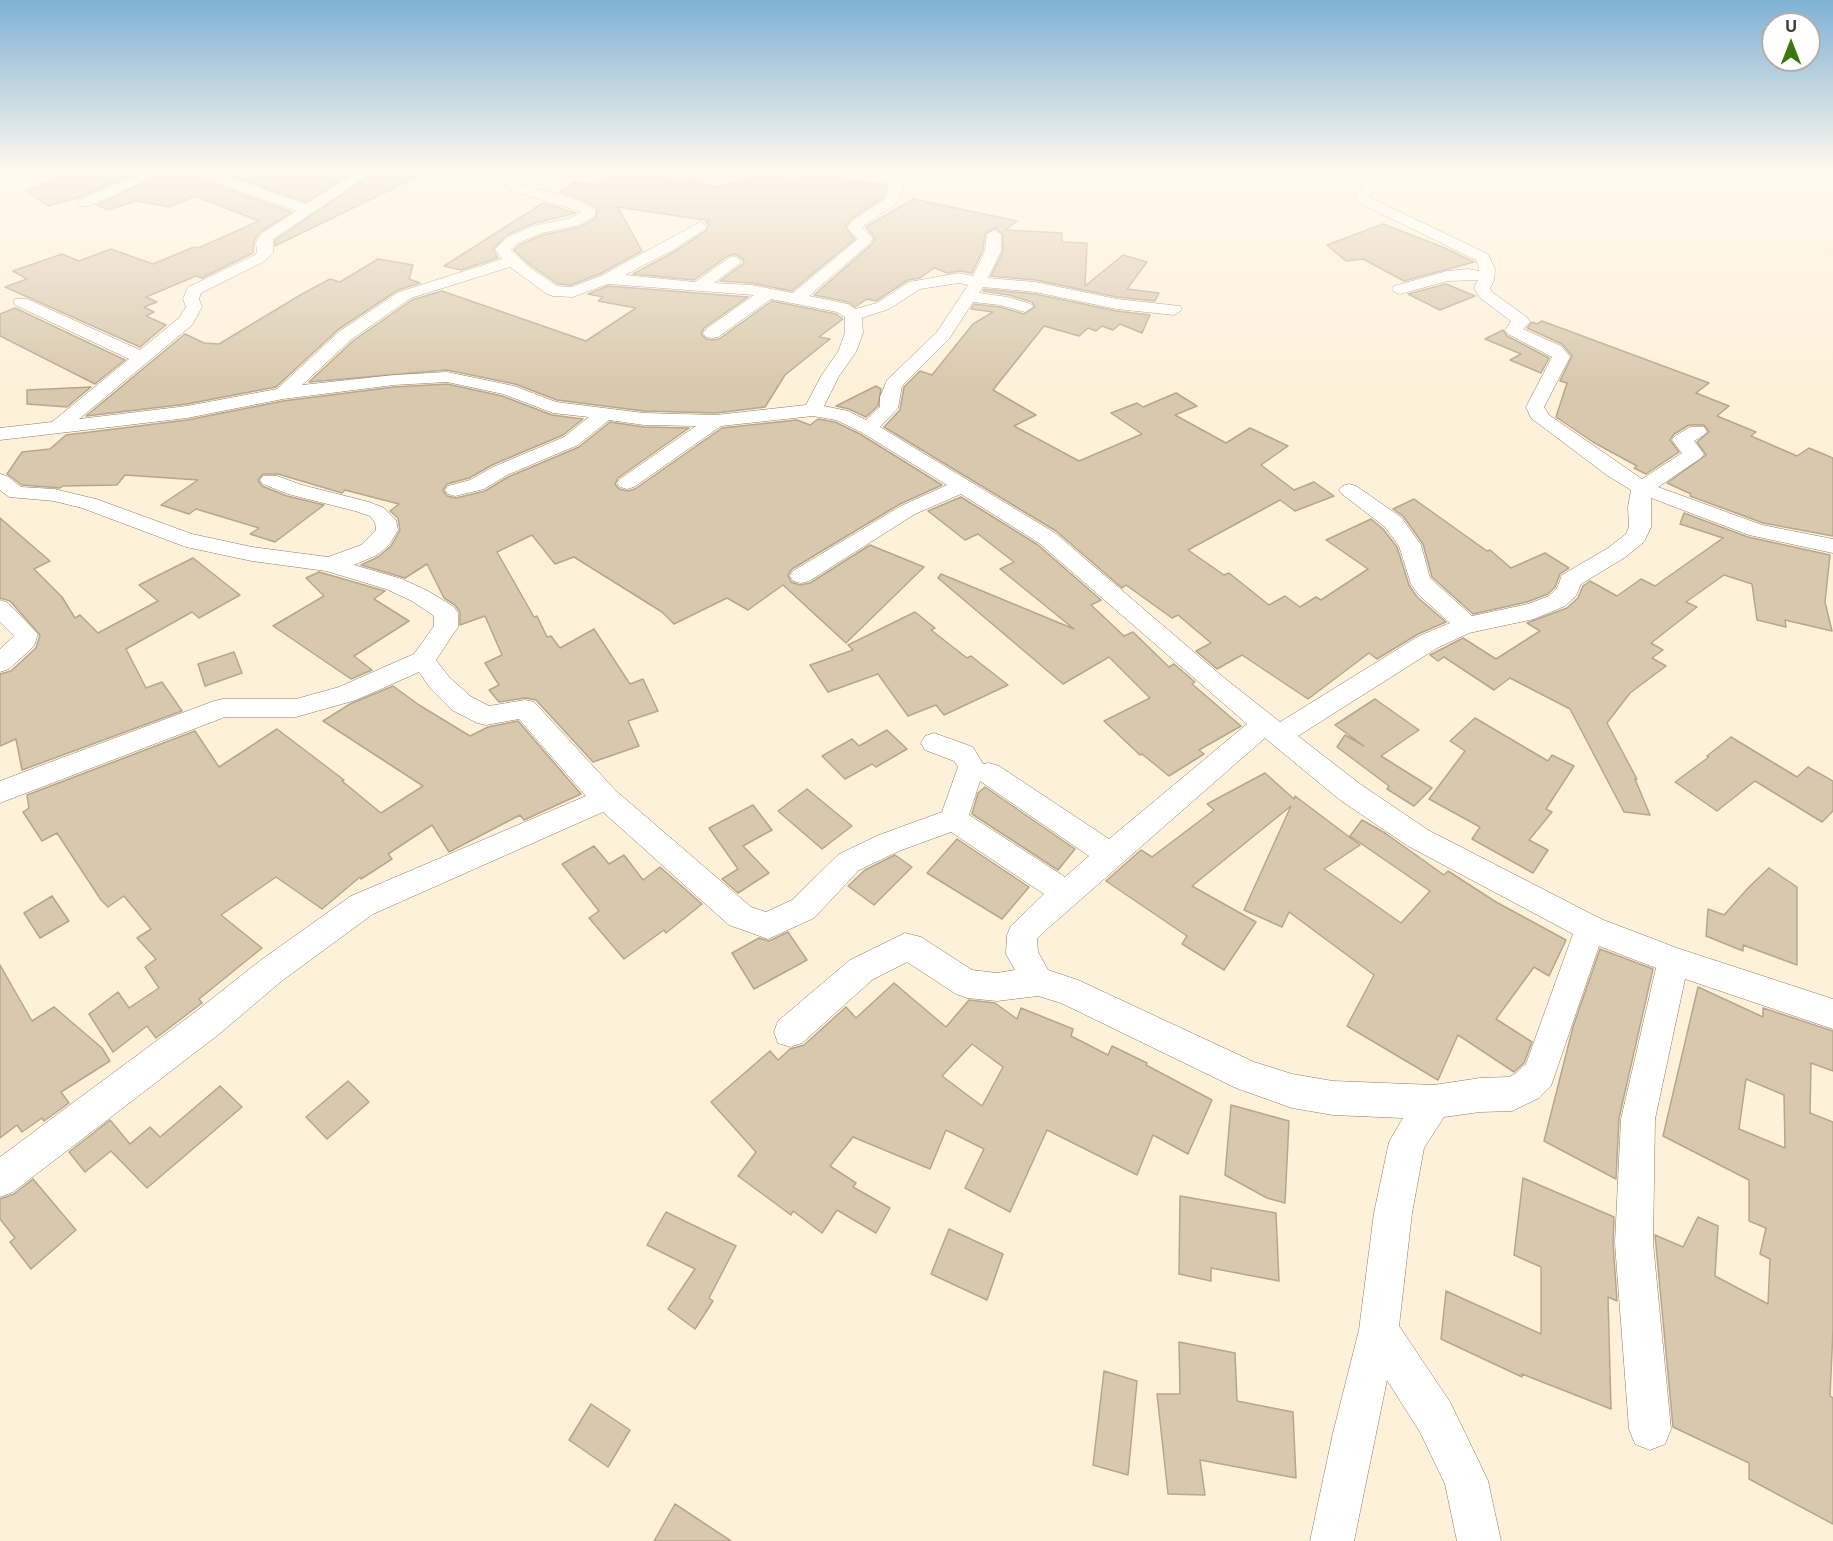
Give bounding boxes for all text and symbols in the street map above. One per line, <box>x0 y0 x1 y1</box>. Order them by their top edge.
north arrow <box>1761 12 1821 72</box>
text: U <box>1785 16 1797 36</box>

